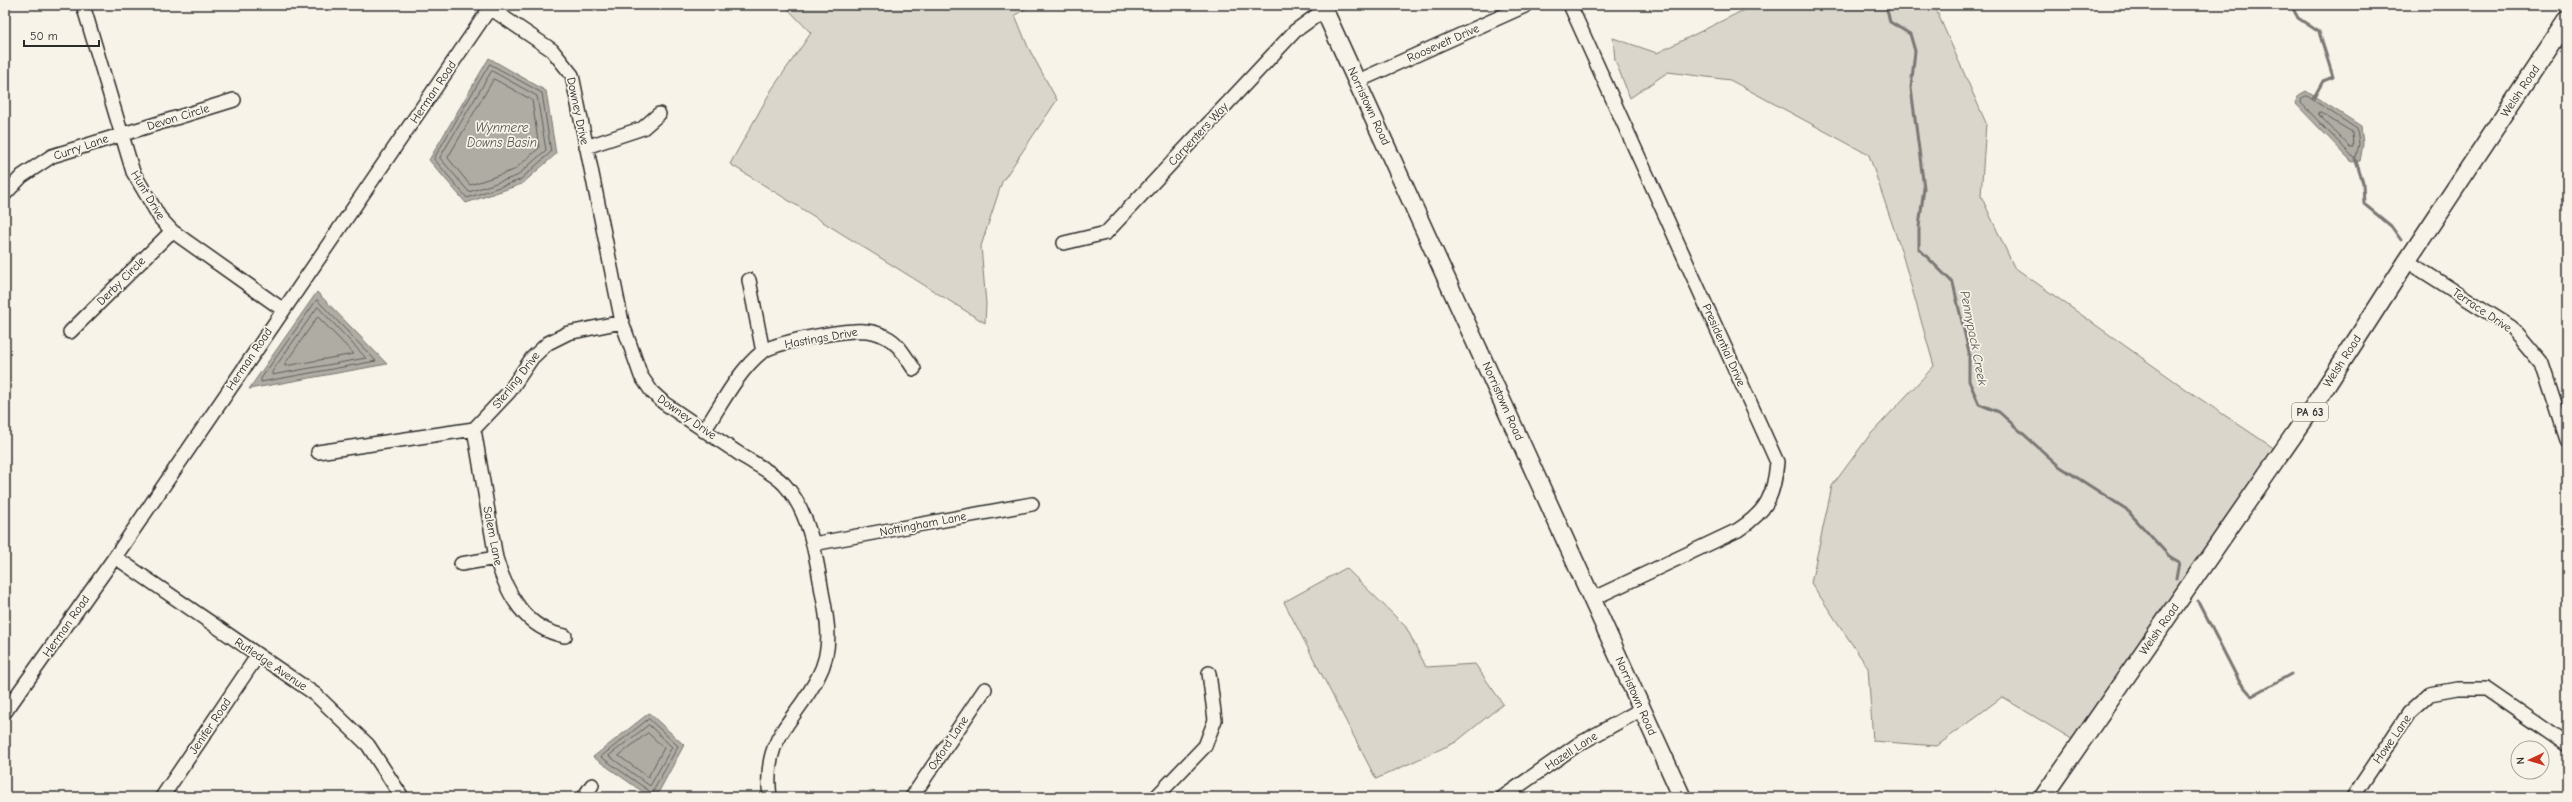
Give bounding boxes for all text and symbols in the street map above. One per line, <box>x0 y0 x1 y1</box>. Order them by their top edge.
street label: Roosevelt Drive <box>1405 21 1481 65</box>
scale bar <box>24 22 99 48</box>
text: 50 m <box>30 29 58 43</box>
street label: Herman Road <box>407 58 459 126</box>
street label: Welsh Road <box>2498 62 2542 120</box>
street label: Norristown Road <box>1345 65 1393 147</box>
street label: Downey Drive <box>564 76 592 146</box>
street label: Carpenters Way <box>1165 99 1231 169</box>
street label: Devon Circle <box>145 101 211 133</box>
water label: Wynmere Downs Basin <box>467 120 537 150</box>
street label: Curry Lane <box>52 131 110 163</box>
street label: Hunt Drive <box>128 168 168 222</box>
street label: Derby Circle <box>94 254 148 308</box>
street label: Terrace Drive <box>2450 285 2514 335</box>
water label: Pennypack Creek <box>1957 289 1991 388</box>
street label: Presidential Drive <box>1700 302 1748 388</box>
street label: Herman Road <box>223 325 275 393</box>
street label: Hastings Drive <box>783 325 859 351</box>
street label: Welsh Road <box>2320 332 2364 390</box>
street label: Sterling Drive <box>489 349 543 411</box>
street label: Norristown Road <box>1479 360 1527 442</box>
street label: Downey Drive <box>655 392 719 442</box>
road number: PA 63 <box>2292 403 2328 421</box>
street label: Salem Lane <box>480 505 506 567</box>
street label: Nottingham Lane <box>879 509 967 539</box>
street label: Herman Road <box>40 592 92 660</box>
street label: Welsh Road <box>2136 601 2182 657</box>
street label: Rutledge Avenue <box>232 635 310 693</box>
street label: Norristown Road <box>1612 655 1660 737</box>
street label: Jenifer Road <box>186 695 234 757</box>
street label: Howe Lane <box>2370 712 2414 766</box>
street label: Oxford Lane <box>925 713 971 773</box>
street label: Hazell Lane <box>1542 729 1600 773</box>
north arrow <box>2510 740 2550 780</box>
text: N <box>2514 757 2527 765</box>

